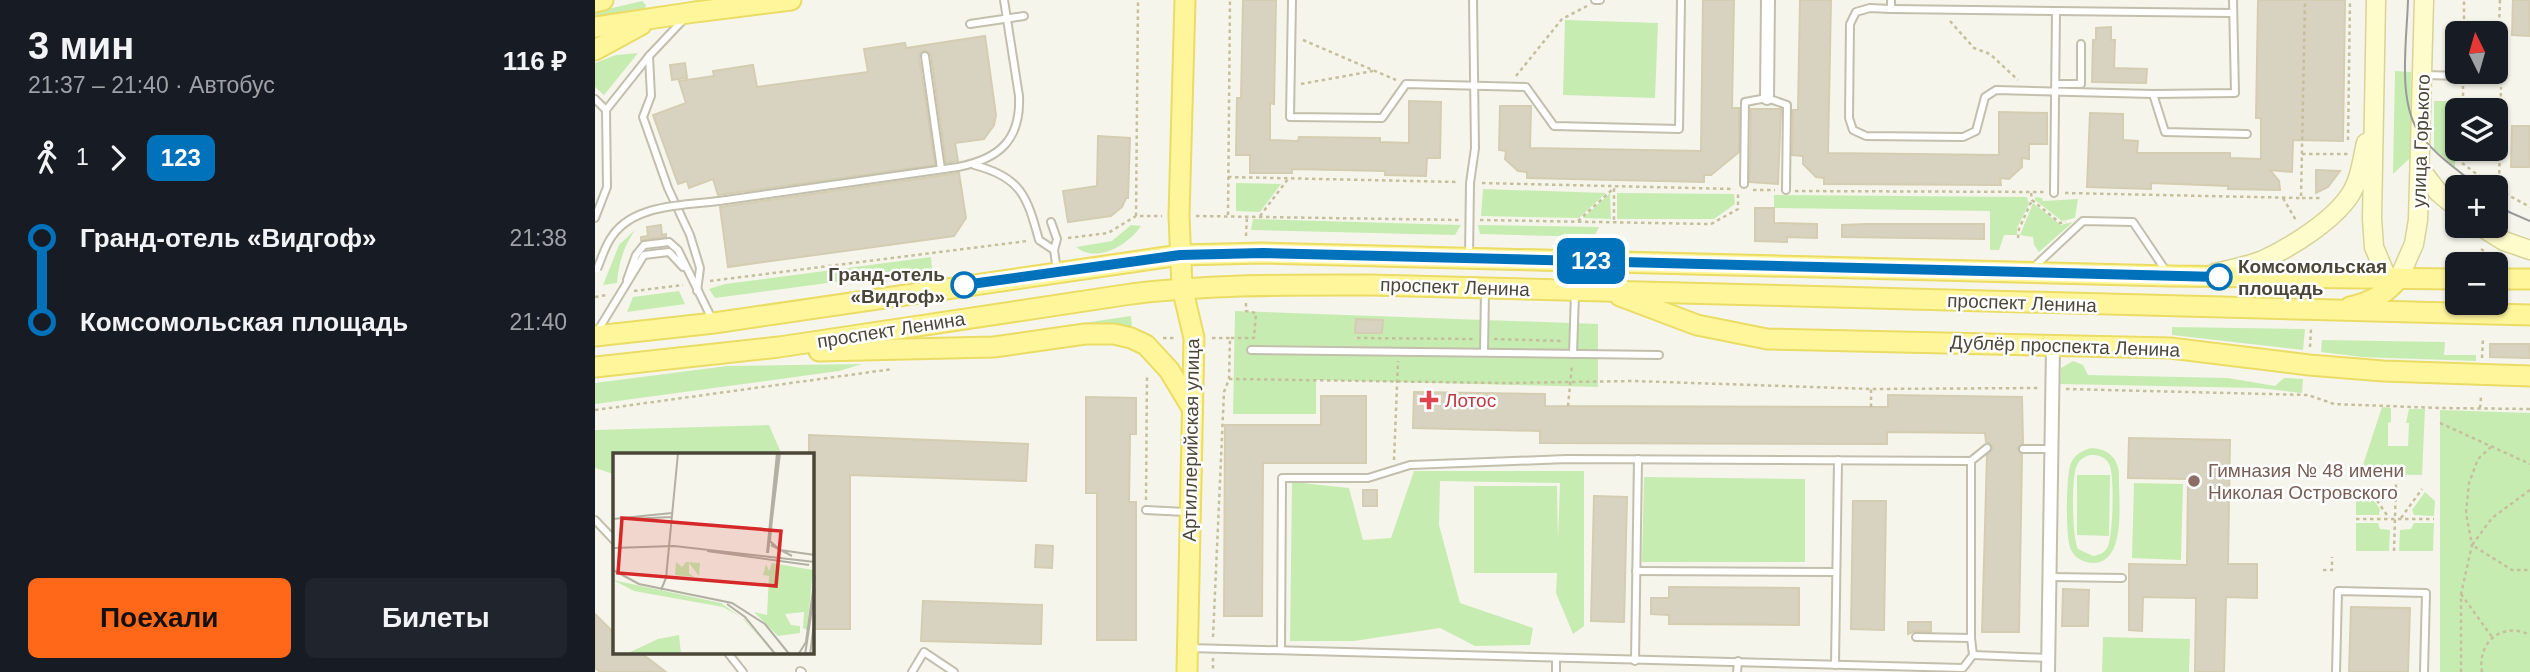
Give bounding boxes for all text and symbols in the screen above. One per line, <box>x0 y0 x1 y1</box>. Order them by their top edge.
north arrow <box>2445 21 2508 84</box>
map controls <box>2445 21 2508 315</box>
text: 3 мин <box>28 25 134 67</box>
text: 116 ₽ <box>503 46 567 76</box>
text: 21:37 – 21:40 · Автобус <box>28 72 275 98</box>
street label: улица Горького <box>2408 74 2434 208</box>
button: layers <box>2445 98 2508 161</box>
icon: walk <box>28 139 66 177</box>
icon: forward <box>99 139 137 177</box>
text: 1 <box>76 144 89 170</box>
text: 123 <box>161 144 201 171</box>
button: + <box>2445 175 2508 238</box>
text: Гранд-отель «Видгоф» <box>80 223 376 253</box>
text: 21:38 <box>509 225 567 251</box>
line badge: 123 <box>1551 238 1631 284</box>
text: 123 <box>1571 247 1611 274</box>
button: − <box>2445 252 2508 315</box>
place label: Комсомольская площадь <box>2238 256 2387 299</box>
place label: Гранд-отель «Видгоф» <box>828 264 945 307</box>
marker: Комсомольская площадь <box>2206 264 2232 290</box>
marker: Гранд-отель «Видгоф» <box>951 272 977 298</box>
street label: проспект Ленина <box>1380 274 1530 300</box>
street label: проспект Ленина <box>1947 290 2097 316</box>
text: Комсомольская площадь <box>80 307 408 337</box>
street label: проспект Ленина <box>816 308 967 352</box>
text: 21:40 <box>509 309 567 335</box>
street label: Дублёр проспекта Ленина <box>1950 331 2181 361</box>
street label: Артиллерийская улица <box>1179 338 1203 542</box>
marker: Лотос <box>1419 390 1439 410</box>
place label: Лотос <box>1445 390 1496 411</box>
inset map <box>613 453 814 654</box>
place label: Гимназия № 48 имени Николая Островского <box>2208 460 2404 503</box>
marker: Гимназия № 48 имени Николая Островского <box>2186 473 2202 489</box>
button: Поехали <box>28 578 291 658</box>
button: Билеты <box>305 578 567 658</box>

